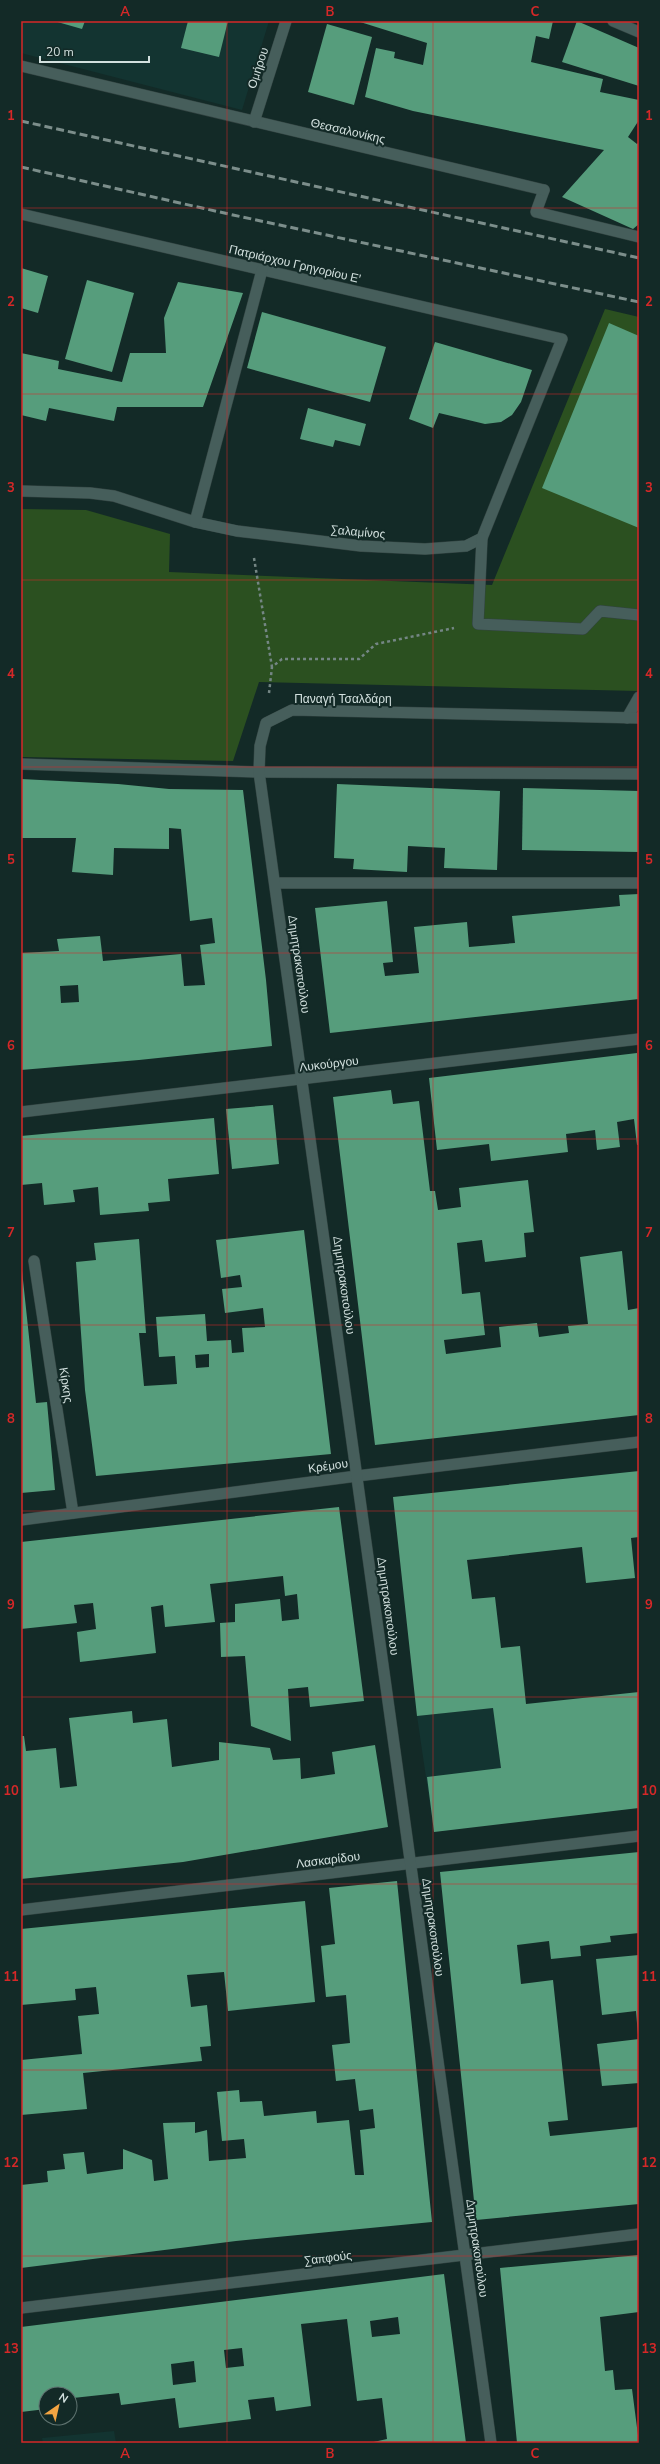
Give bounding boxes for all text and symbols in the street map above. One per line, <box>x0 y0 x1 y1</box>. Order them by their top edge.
text: A <box>120 3 130 21</box>
text: B <box>326 3 335 21</box>
text: C <box>531 3 540 21</box>
scale bar <box>40 38 149 64</box>
text: 20 m <box>46 44 74 60</box>
street label: Ομήρου <box>244 45 272 91</box>
text: 1 <box>7 107 15 125</box>
text: 1 <box>645 107 653 125</box>
street label: Θεσσαλονίκης <box>309 115 387 147</box>
street label: Πατριάρχου Γρηγορίου Ε' <box>227 241 363 287</box>
text: 2 <box>7 293 15 311</box>
text: 2 <box>645 293 653 311</box>
text: 3 <box>7 479 15 497</box>
text: 3 <box>645 479 653 497</box>
street label: Σαλαμίνος <box>330 522 386 542</box>
text: 4 <box>7 665 15 683</box>
text: 4 <box>645 665 653 683</box>
street label: Παναγή Τσαλδάρη <box>294 691 392 707</box>
text: 5 <box>7 851 15 869</box>
text: 5 <box>645 851 653 869</box>
street label: Δημητρακοπούλου <box>284 914 314 1014</box>
text: 6 <box>7 1037 15 1055</box>
text: 6 <box>645 1037 653 1055</box>
street label: Λυκούργου <box>298 1052 360 1076</box>
text: 7 <box>7 1224 15 1242</box>
text: 7 <box>645 1224 653 1242</box>
street label: Δημητρακοπούλου <box>329 1235 359 1335</box>
street label: Κίρκης <box>55 1366 77 1404</box>
text: 8 <box>7 1410 15 1428</box>
text: 8 <box>645 1410 653 1428</box>
street label: Κρέμου <box>307 1455 349 1477</box>
street label: Δημητρακοπούλου <box>373 1556 403 1656</box>
text: 9 <box>7 1596 15 1614</box>
text: 9 <box>645 1596 653 1614</box>
text: 10 <box>3 1782 19 1800</box>
text: 10 <box>641 1782 657 1800</box>
street label: Λασκαρίδου <box>295 1848 361 1872</box>
street label: Δημητρακοπούλου <box>418 1877 448 1977</box>
text: 11 <box>3 1968 19 1986</box>
text: 11 <box>641 1968 657 1986</box>
text: 12 <box>3 2154 19 2172</box>
text: 12 <box>641 2154 657 2172</box>
street label: Δημητρακοπούλου <box>462 2198 492 2298</box>
street label: Σαπφούς <box>303 2247 353 2269</box>
text: 13 <box>3 2340 19 2358</box>
text: 13 <box>641 2340 657 2358</box>
north arrow <box>38 2386 78 2426</box>
text: N <box>56 2390 71 2407</box>
text: A <box>120 2445 130 2463</box>
text: B <box>326 2445 335 2463</box>
text: C <box>531 2445 540 2463</box>

